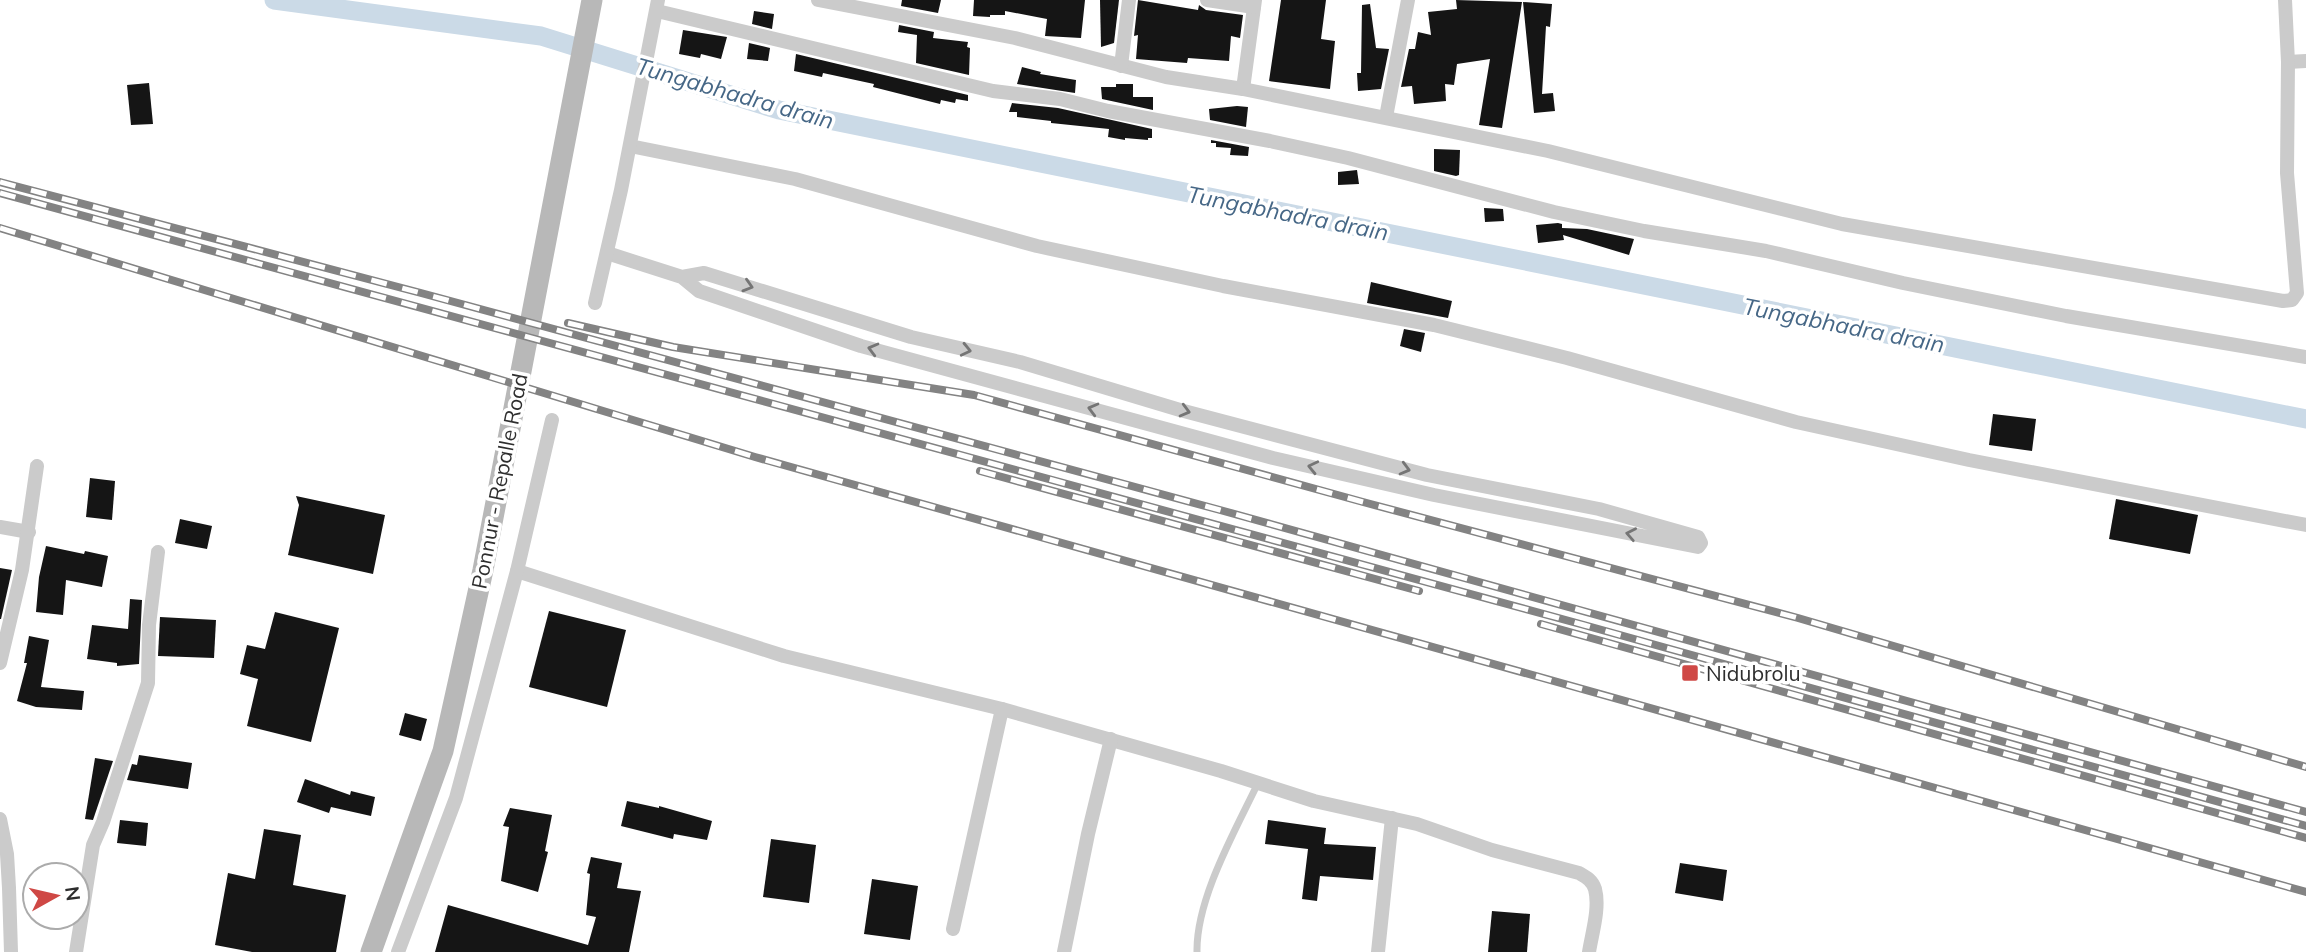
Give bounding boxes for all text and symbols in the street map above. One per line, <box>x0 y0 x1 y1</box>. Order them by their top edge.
water label: Tungabhadra drain <box>633 51 837 135</box>
water label: Tungabhadra drain <box>1185 179 1391 247</box>
one-way arrow <box>741 278 753 292</box>
water label: Tungabhadra drain <box>1741 291 1947 359</box>
one-way arrow <box>960 341 972 356</box>
one-way arrow <box>867 343 879 357</box>
street label: Ponnur - Repalle Road <box>465 371 533 591</box>
one-way arrow <box>1087 402 1099 417</box>
one-way arrow <box>1179 403 1191 417</box>
one-way arrow <box>1307 461 1319 475</box>
one-way arrow <box>1399 461 1411 475</box>
one-way arrow <box>1625 527 1637 542</box>
place label: Nidubrolu <box>1706 660 1801 686</box>
marker: Nidubrolu <box>1680 663 1700 683</box>
north arrow <box>21 861 91 931</box>
text: N <box>60 885 86 902</box>

